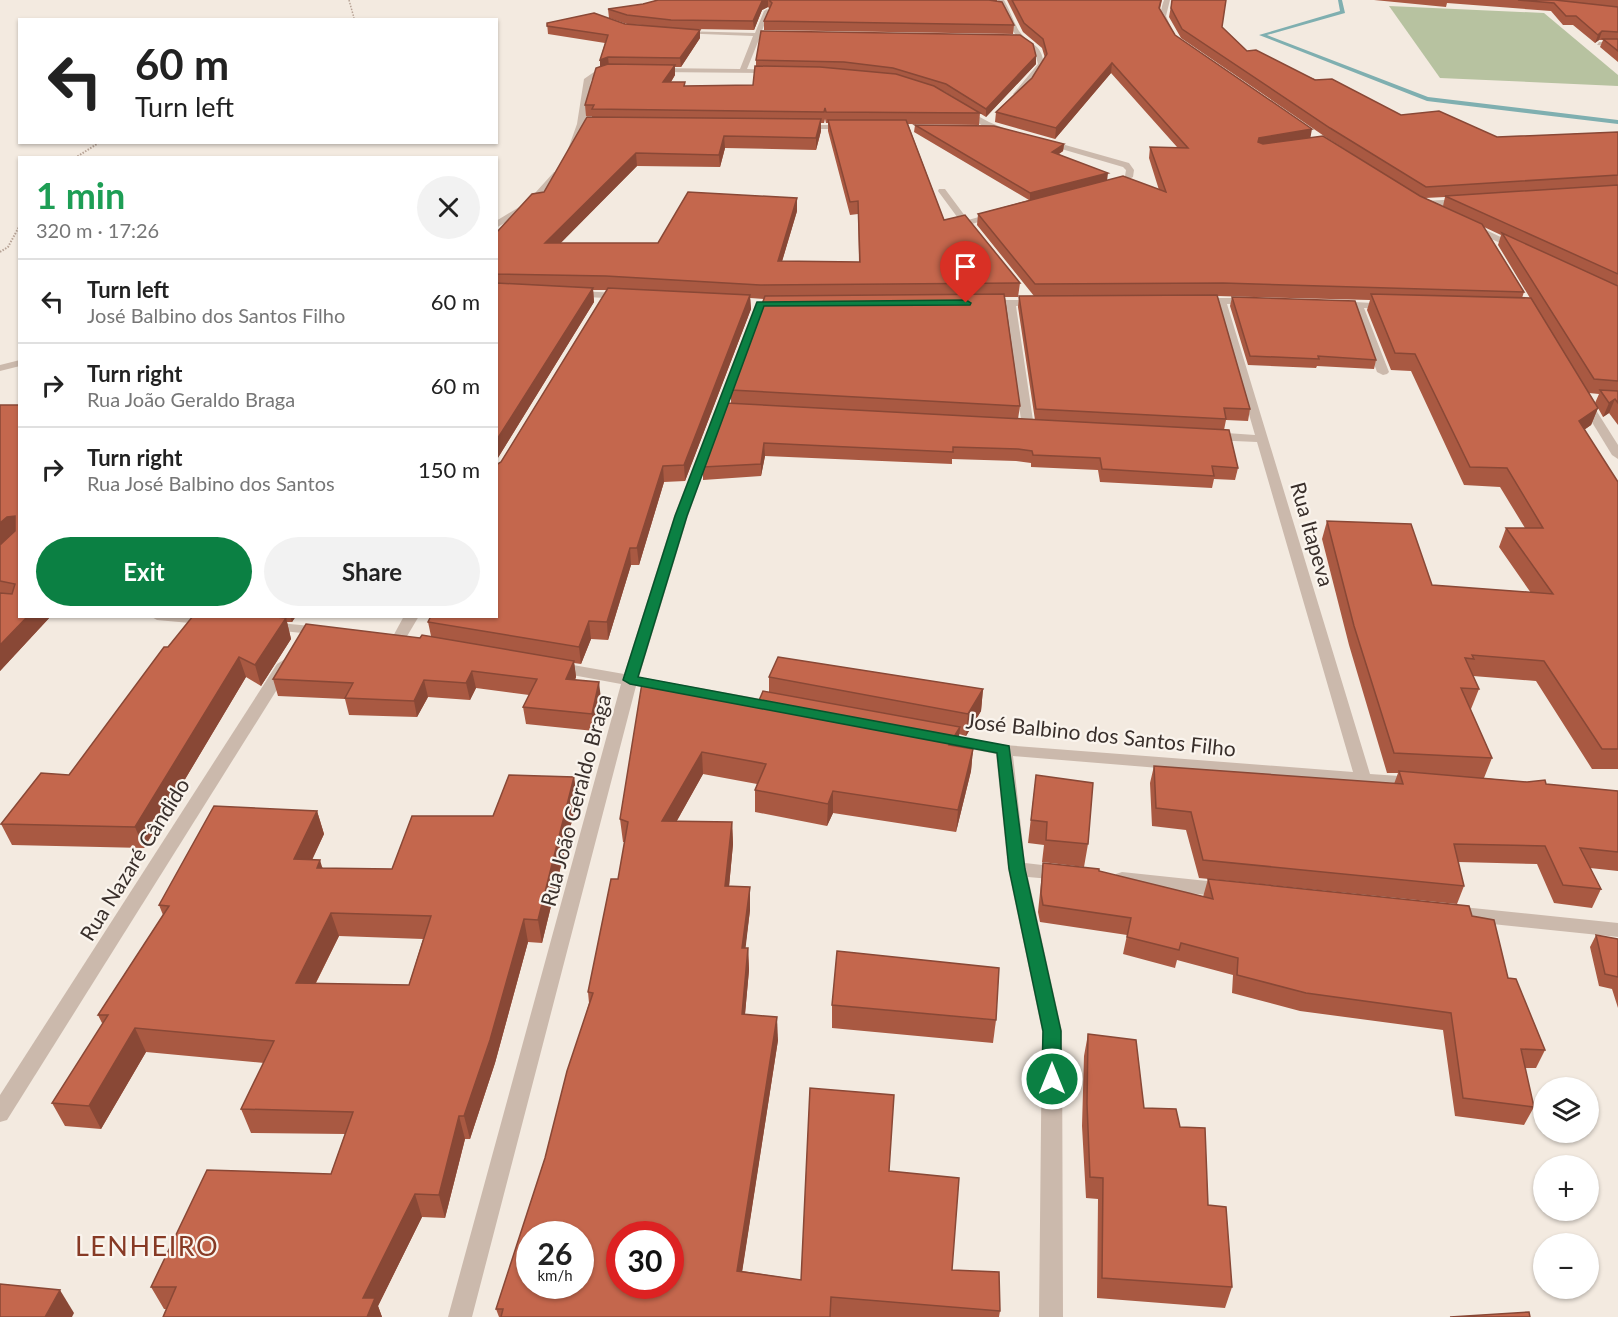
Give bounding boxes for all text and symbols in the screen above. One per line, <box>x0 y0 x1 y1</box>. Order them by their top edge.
text: 60 m <box>135 39 229 89</box>
icon: left <box>36 42 114 120</box>
text: Turn left <box>135 90 234 123</box>
text: 1 min <box>36 173 125 217</box>
button: close <box>417 176 480 239</box>
text: 320 m · 17:26 <box>36 218 159 242</box>
pin <box>940 241 991 303</box>
icon: arrive <box>949 250 982 283</box>
text: Turn left <box>87 276 169 303</box>
icon: left <box>36 285 69 318</box>
text: 60 m <box>431 288 480 315</box>
text: José Balbino dos Santos Filho <box>87 303 345 327</box>
text: Turn right <box>87 360 182 387</box>
icon: right <box>36 369 69 402</box>
text: 60 m <box>431 372 480 399</box>
text: Rua João Geraldo Braga <box>87 387 295 411</box>
text: Turn right <box>87 444 182 471</box>
icon: right <box>36 453 69 486</box>
text: 150 m <box>418 456 480 483</box>
text: Rua José Balbino dos Santos <box>87 471 335 495</box>
street label: Rua Itapeva <box>1286 479 1340 589</box>
button: Exit <box>36 537 252 606</box>
button: Share <box>264 537 480 606</box>
street label: Rua João Geraldo Braga <box>535 691 615 909</box>
street label: José Balbino dos Santos Filho <box>965 707 1237 761</box>
street label: Rua Nazaré Cândido <box>74 773 194 945</box>
position arrow <box>1020 1047 1084 1111</box>
map controls <box>1533 1077 1599 1299</box>
button: layers <box>1533 1077 1599 1143</box>
button: + <box>1533 1155 1599 1221</box>
speed limit sign: 30 <box>606 1221 684 1299</box>
district label: LENHEIRO <box>75 1229 219 1262</box>
button: − <box>1533 1233 1599 1299</box>
text: 26 <box>538 1235 572 1271</box>
text: km/h <box>537 1266 573 1284</box>

